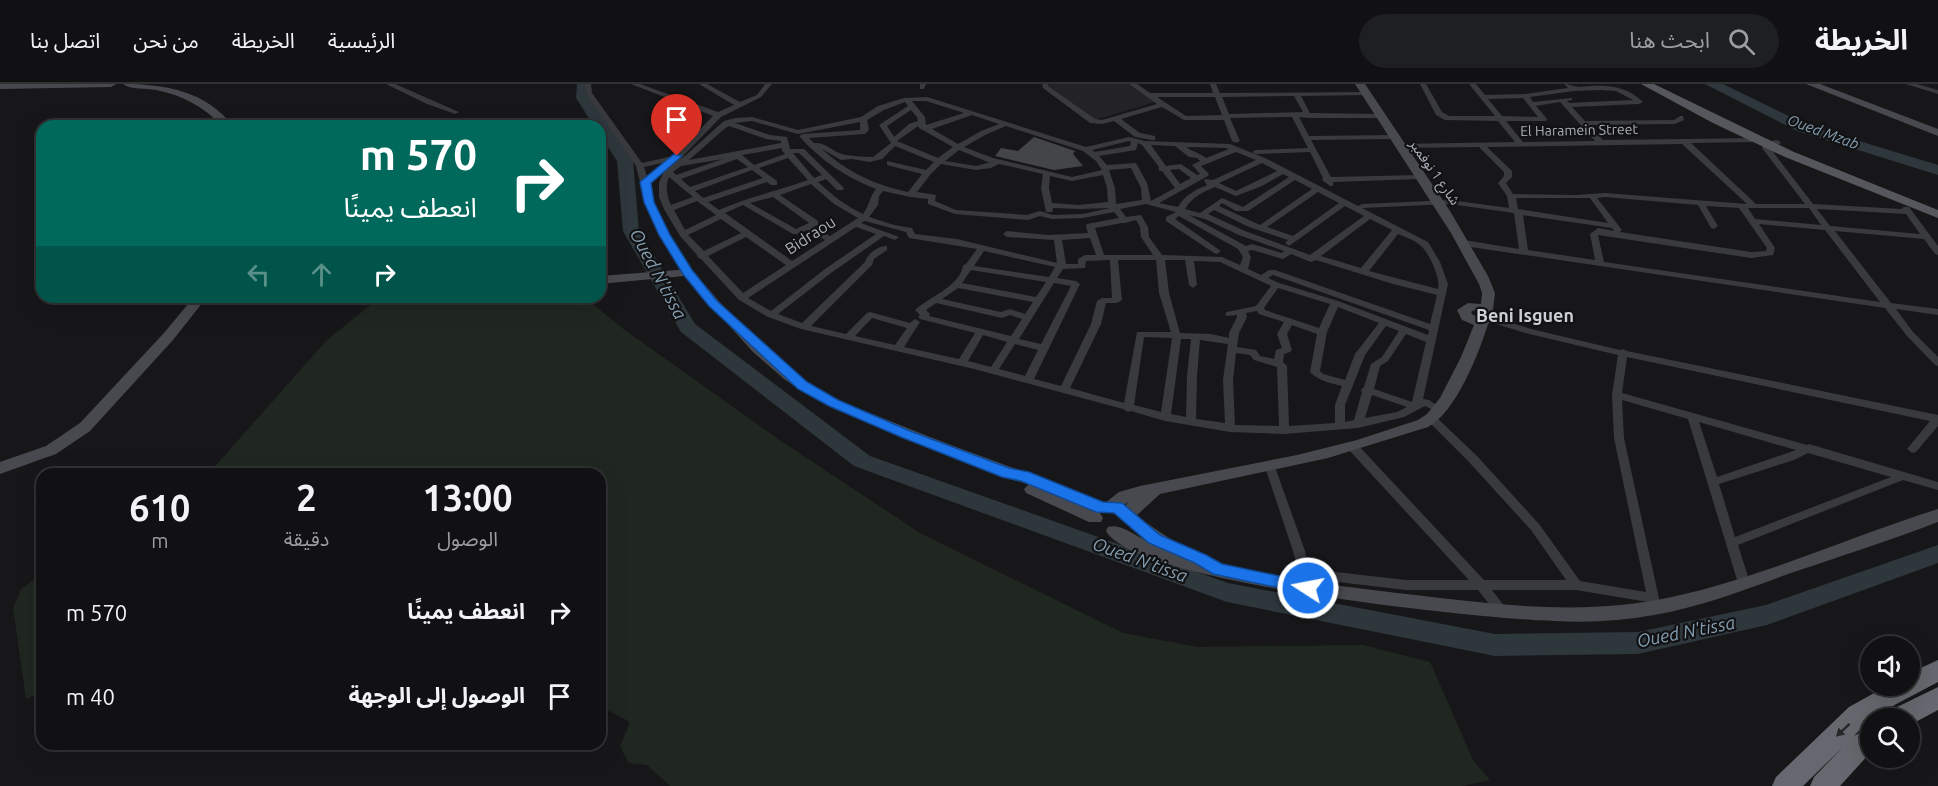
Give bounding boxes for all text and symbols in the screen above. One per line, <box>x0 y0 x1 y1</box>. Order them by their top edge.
search box <box>1359 14 1779 68</box>
text: الخريطة <box>1815 24 1908 55</box>
icon: search <box>1725 25 1758 58</box>
text: ابحث هنا <box>1629 27 1710 52</box>
text: اتصل بنا <box>30 28 100 52</box>
text: من نحن <box>133 28 199 52</box>
text: الخريطة <box>232 28 295 52</box>
text: الرئيسية <box>328 28 395 52</box>
pin <box>651 94 702 156</box>
icon: arrive <box>660 103 693 136</box>
water label: Oued Mzab <box>1785 111 1861 152</box>
street label: El Haramein Street <box>1520 121 1638 139</box>
text: 570 m <box>360 131 477 178</box>
street label: شارع 1 نوفمبر <box>1403 135 1464 210</box>
icon: right <box>498 144 576 222</box>
text: انعطف يمينًا <box>343 192 477 222</box>
street label: Bidraou <box>782 212 838 258</box>
water label: Oued N'tissa <box>627 225 691 322</box>
icon: left <box>242 258 275 291</box>
icon: ahead <box>305 258 338 291</box>
icon: right <box>368 258 401 291</box>
district label: Beni Isguen <box>1476 305 1574 325</box>
text: 2 <box>296 477 317 518</box>
text: 13:00 <box>423 477 513 518</box>
text: 610 <box>129 487 190 528</box>
text: دقيقة <box>284 527 329 550</box>
text: الوصول <box>437 527 498 550</box>
text: m <box>151 529 168 552</box>
water label: Oued N'tissa <box>1090 533 1191 586</box>
position arrow <box>1276 556 1340 620</box>
icon: right <box>543 596 576 629</box>
text: انعطف يمينًا <box>407 598 525 623</box>
text: 570 m <box>66 600 127 625</box>
water label: Oued N'tissa <box>1635 612 1737 650</box>
map controls <box>1860 636 1920 768</box>
button: sound <box>1860 636 1920 696</box>
icon: arrive <box>543 680 576 713</box>
text: الوصول إلى الوجهة <box>348 682 525 707</box>
text: 40 m <box>66 684 115 709</box>
button: search <box>1860 708 1920 768</box>
one-way arrow <box>1835 723 1850 737</box>

